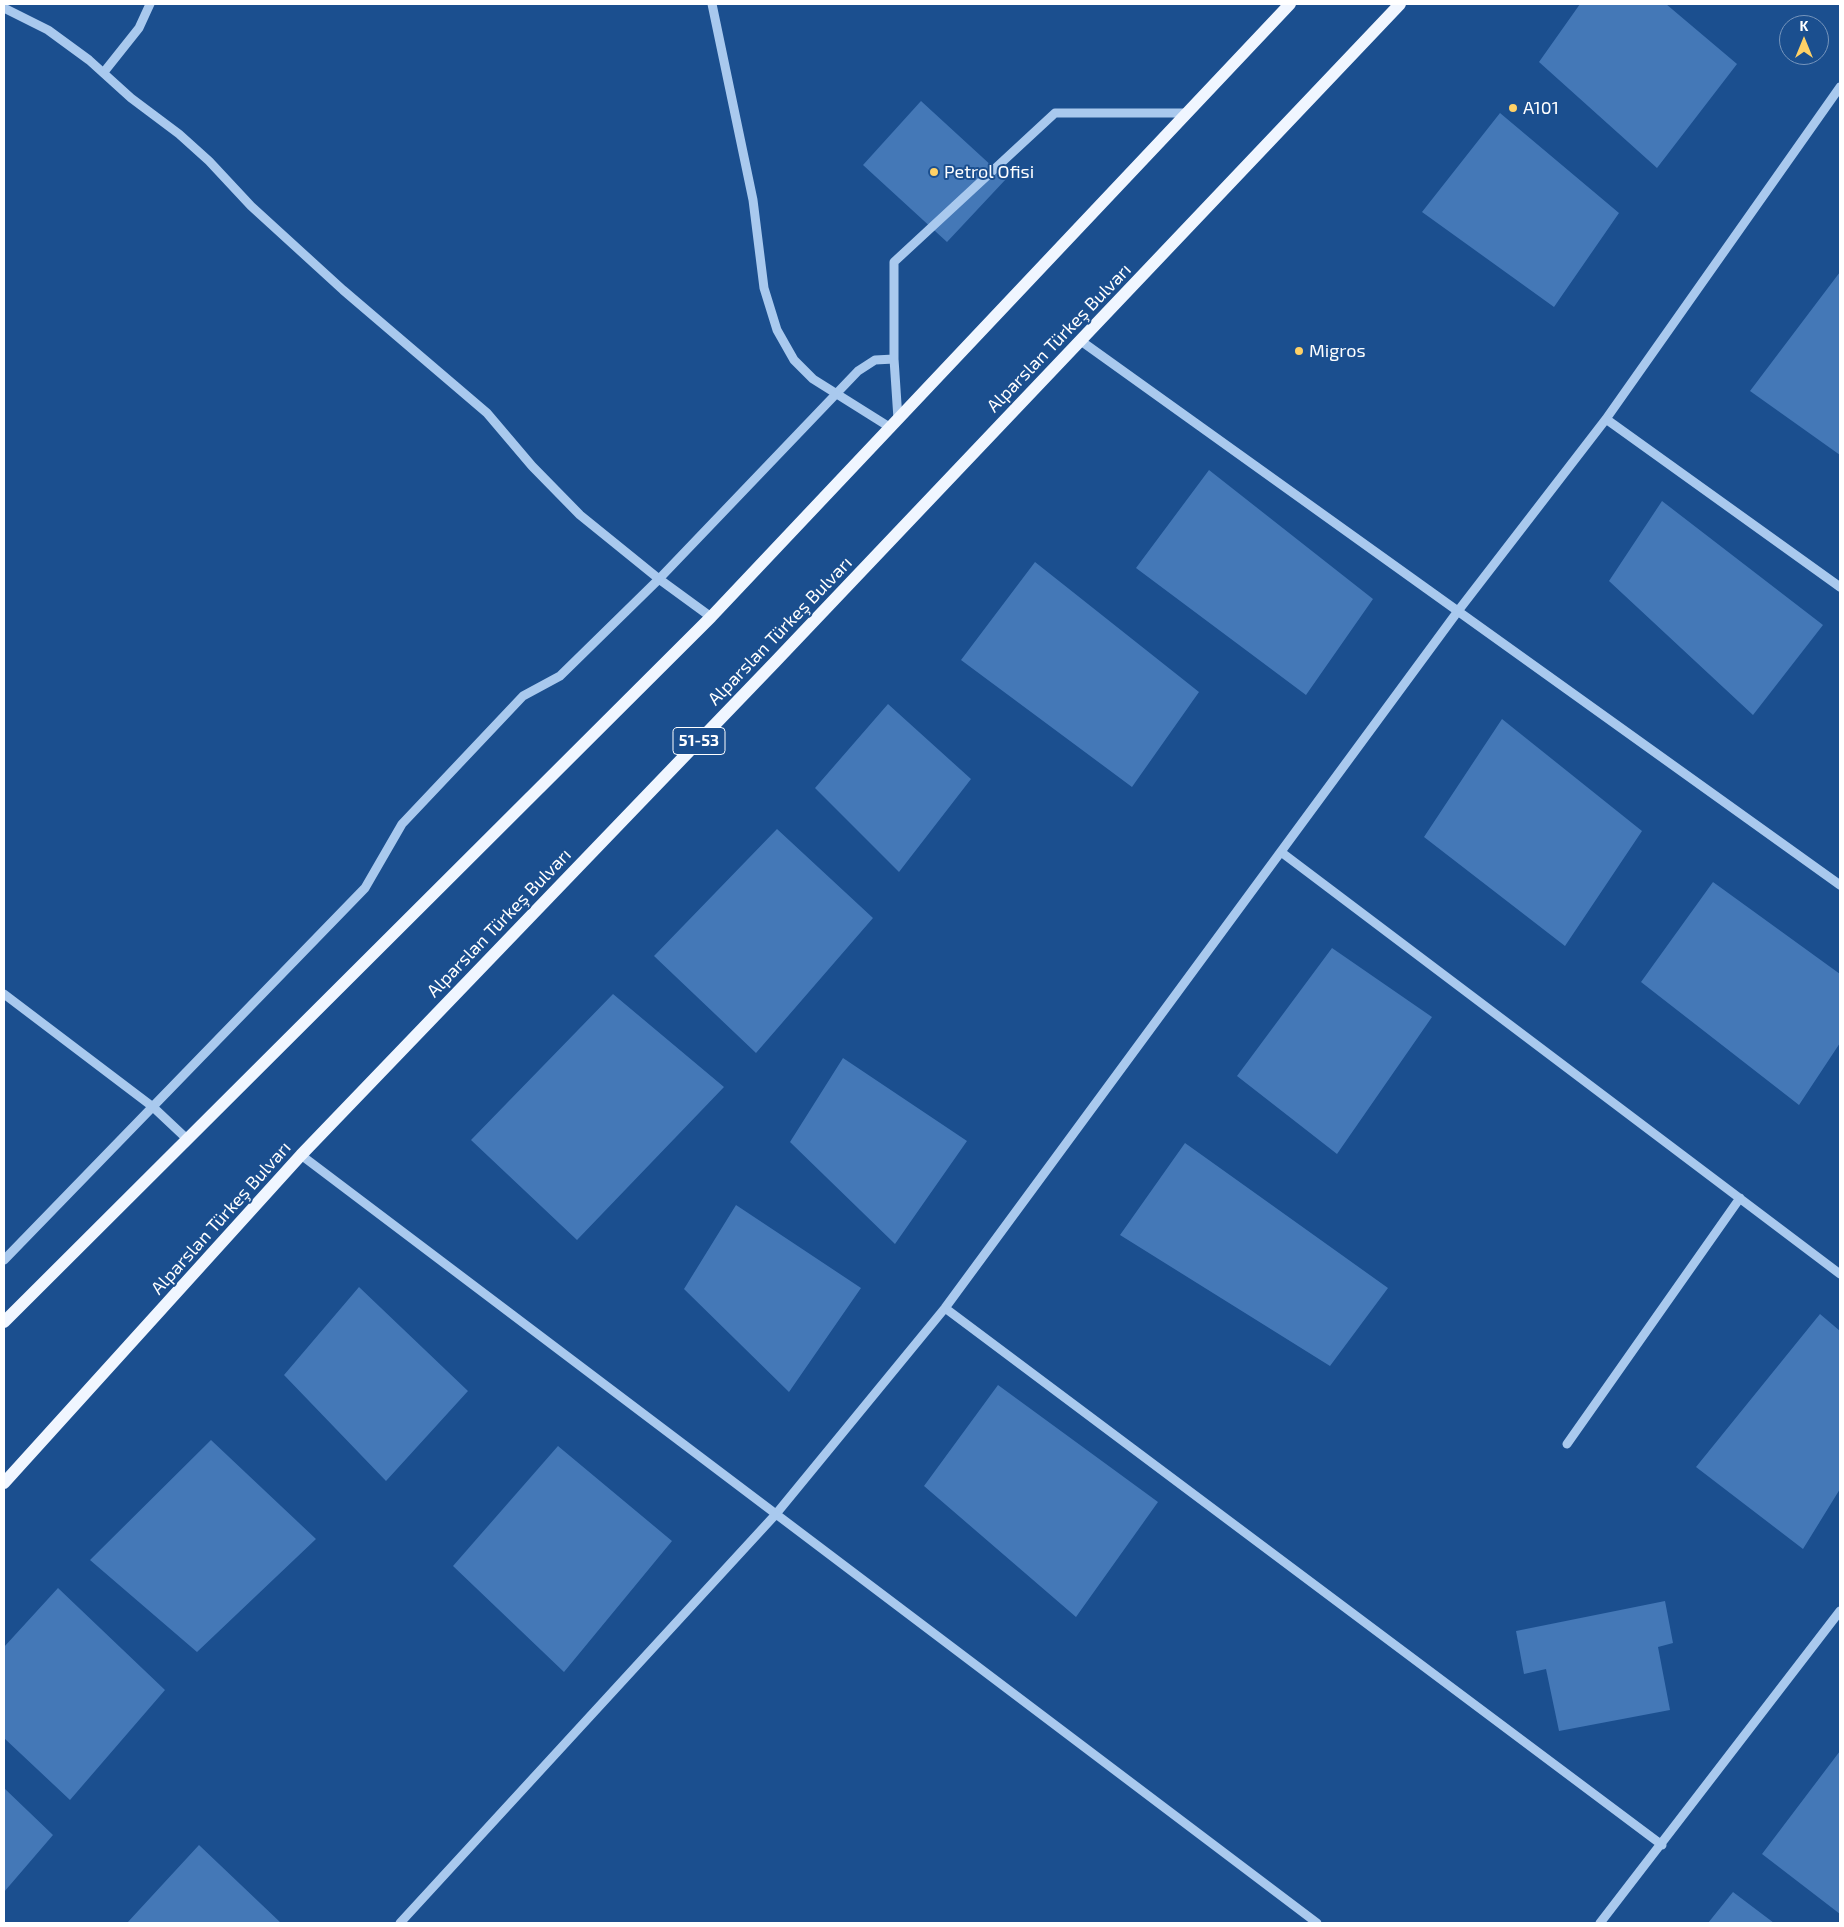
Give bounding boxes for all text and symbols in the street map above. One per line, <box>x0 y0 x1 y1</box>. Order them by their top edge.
north arrow <box>1779 15 1829 65</box>
text: K <box>1800 17 1808 34</box>
place label: A101 <box>1523 97 1559 119</box>
marker: A101 <box>1507 102 1519 114</box>
place label: Petrol Ofisi <box>944 161 1034 183</box>
marker: Petrol Ofisi <box>928 166 940 178</box>
street label: Alparslan Türkeş Bulvarı <box>982 259 1136 417</box>
place label: Migros <box>1309 340 1366 362</box>
marker: Migros <box>1293 345 1305 357</box>
street label: Alparslan Türkeş Bulvarı <box>703 552 857 710</box>
road number: 51-53 <box>673 728 725 754</box>
street label: Alparslan Türkeş Bulvarı <box>422 844 576 1002</box>
street label: Alparslan Türkeş Bulvarı <box>147 1137 295 1299</box>

